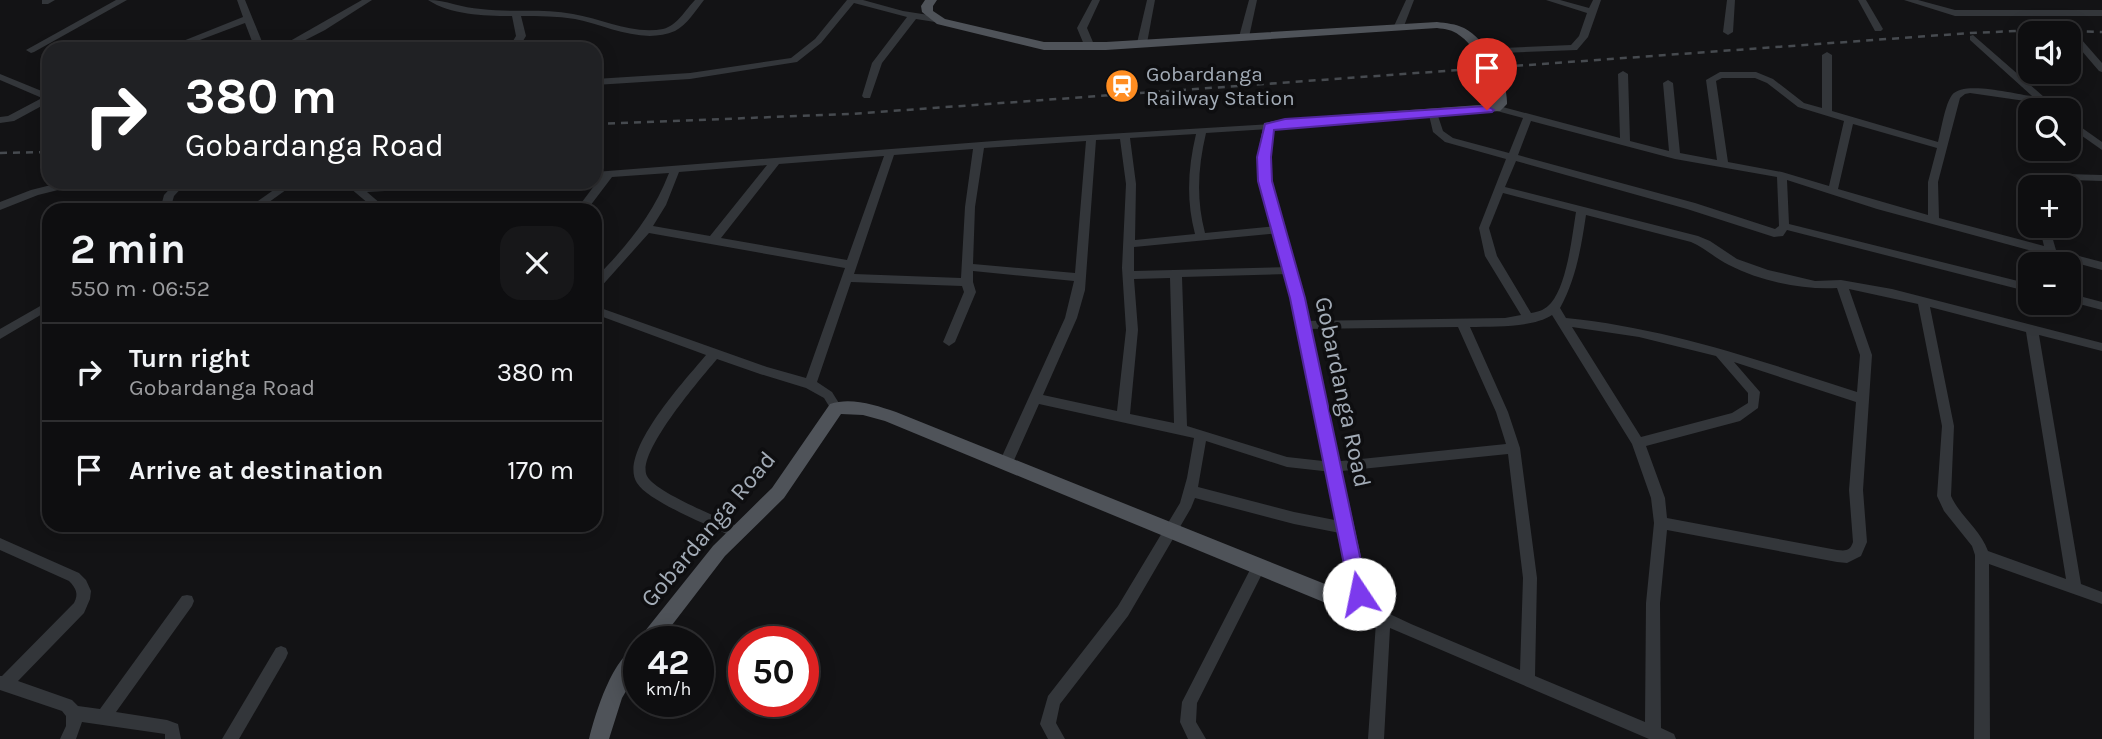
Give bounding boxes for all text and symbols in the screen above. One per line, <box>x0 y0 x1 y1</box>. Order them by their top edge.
map controls <box>2018 21 2081 315</box>
button: sound <box>2018 21 2081 84</box>
pin <box>1457 38 1517 110</box>
icon: arrive <box>1468 49 1506 87</box>
place label: Gobardanga Railway Station <box>1146 62 1295 110</box>
station icon: Gobardanga Railway Station <box>1103 67 1141 105</box>
text: 380 m <box>185 68 337 125</box>
icon: right <box>70 70 161 161</box>
button: search <box>2018 98 2081 161</box>
text: Gobardanga Road <box>185 127 444 164</box>
button: + <box>2018 175 2081 238</box>
text: 2 min <box>70 224 186 274</box>
button: close <box>500 226 574 300</box>
button: − <box>2018 252 2081 315</box>
text: 550 m · 06:52 <box>70 275 210 302</box>
street label: Gobardanga Road <box>1309 294 1377 490</box>
text: Turn right <box>129 343 250 374</box>
icon: right <box>70 353 108 391</box>
text: 380 m <box>497 357 574 388</box>
text: Gobardanga Road <box>129 374 315 401</box>
street label: Gobardanga Road <box>635 446 781 612</box>
icon: arrive <box>70 451 108 489</box>
text: Arrive at destination <box>129 455 383 486</box>
text: 170 m <box>507 455 574 486</box>
position arrow <box>1322 557 1396 631</box>
speed limit sign: 50 <box>728 626 819 717</box>
text: 42 <box>648 642 690 683</box>
text: km/h <box>646 678 691 700</box>

